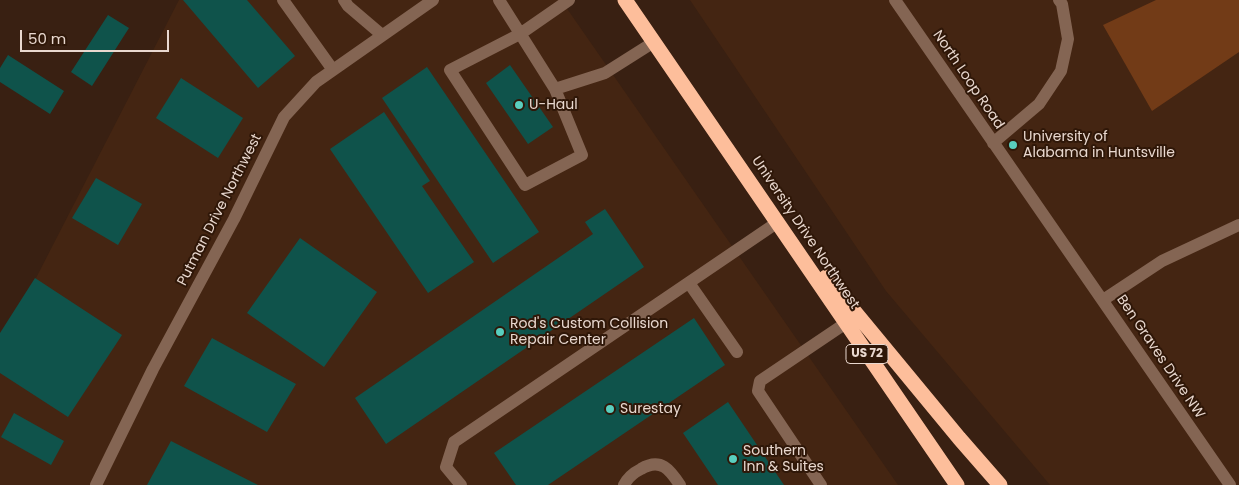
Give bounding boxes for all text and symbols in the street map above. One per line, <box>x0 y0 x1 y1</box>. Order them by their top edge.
scale bar <box>22 20 171 52</box>
street label: North Loop Road <box>929 27 1007 133</box>
text: 50 m <box>28 28 66 49</box>
place label: U-Haul <box>529 97 578 113</box>
marker: U-Haul <box>513 99 525 111</box>
place label: University of Alabama in Huntsville <box>1023 129 1175 162</box>
street label: Putman Drive Northwest <box>174 131 266 289</box>
marker: University of Alabama in Huntsville <box>1007 139 1019 151</box>
street label: University Drive Northwest <box>748 153 862 313</box>
street label: Ben Graves Drive NW <box>1112 292 1208 422</box>
place label: Rod's Custom Collision Repair Center <box>510 316 668 348</box>
marker: Rod's Custom Collision Repair Center <box>494 326 506 338</box>
road number: US 72 <box>846 344 888 364</box>
place label: Surestay <box>620 401 681 417</box>
marker: Surestay <box>604 403 616 415</box>
place label: Southern Inn & Suites <box>743 443 824 476</box>
marker: Southern Inn & Suites <box>727 453 739 465</box>

